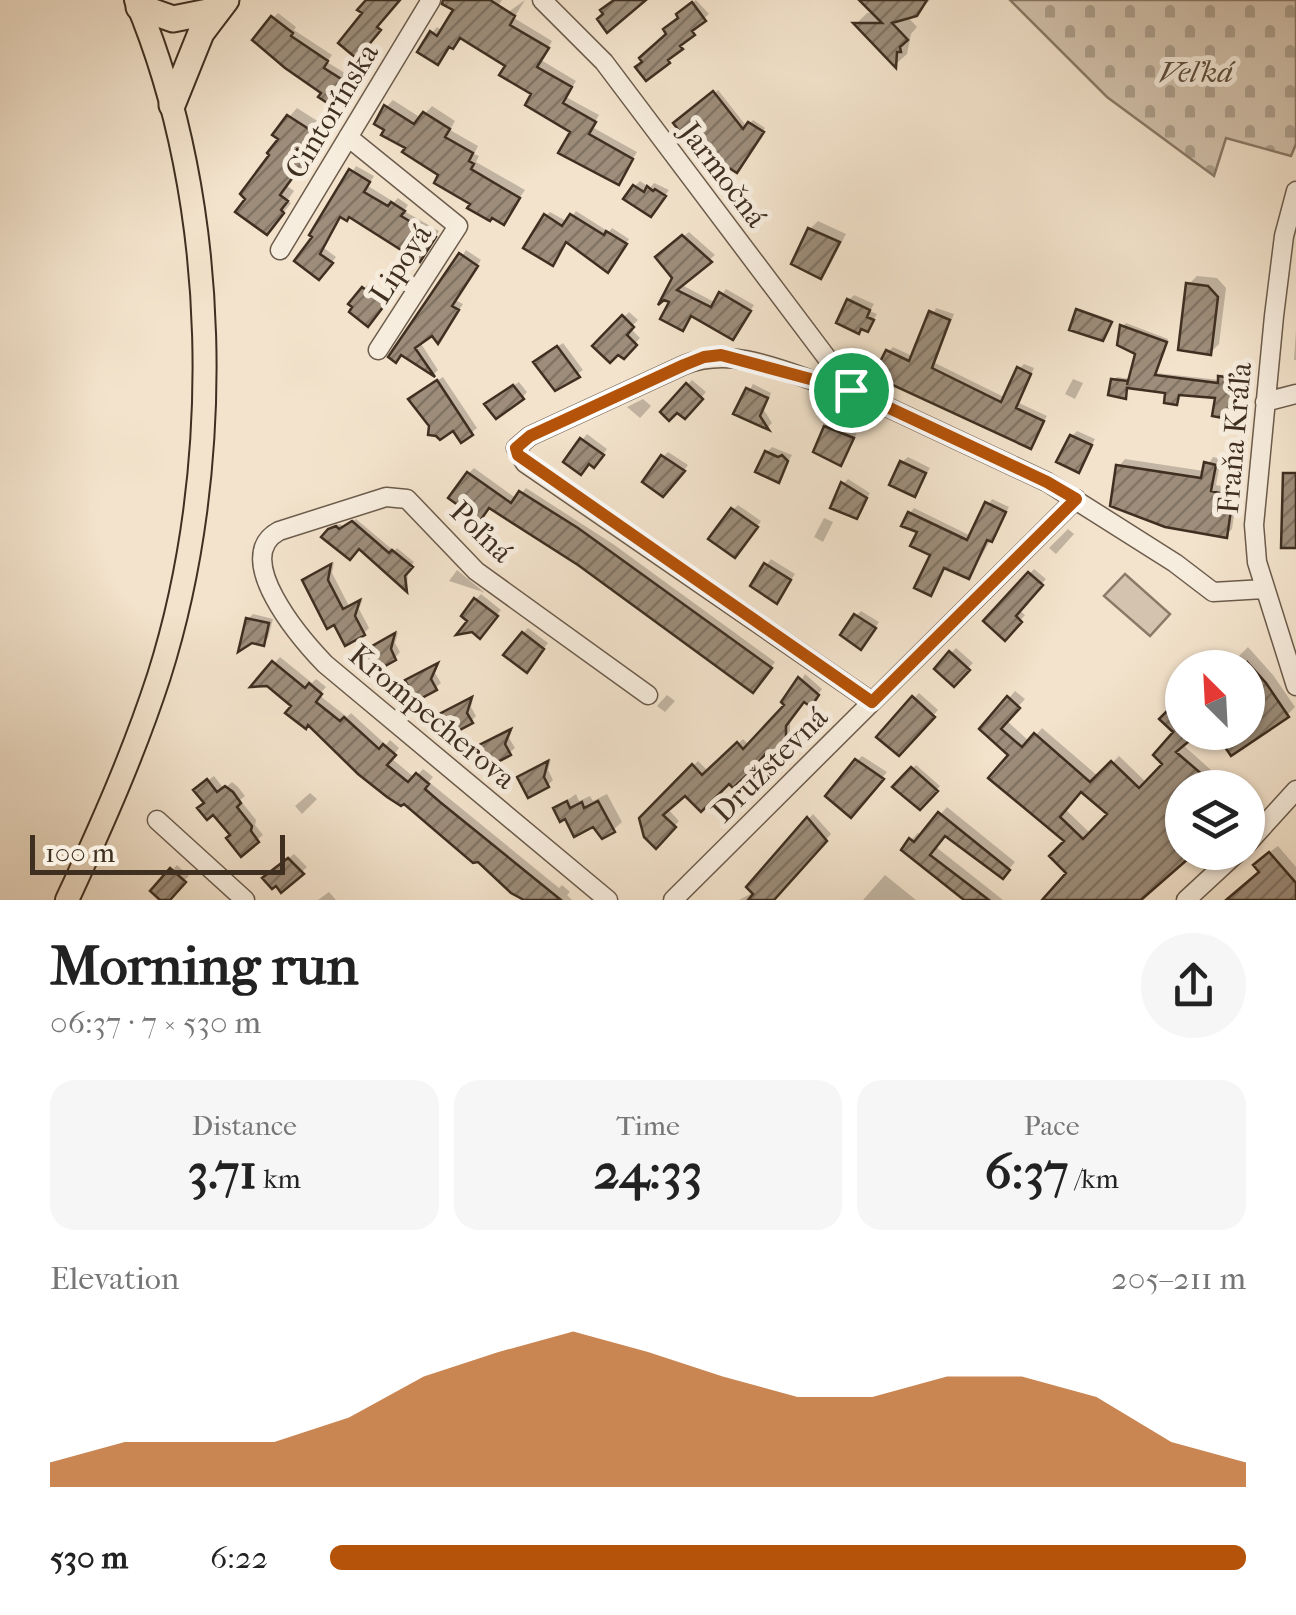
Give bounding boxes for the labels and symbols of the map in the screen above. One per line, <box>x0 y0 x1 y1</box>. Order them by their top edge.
street label: Cintorínska <box>278 36 386 185</box>
park label: Veľká <box>1159 55 1236 90</box>
street label: Jarmočná <box>671 114 774 235</box>
street label: Lipová <box>363 217 440 310</box>
pin <box>809 348 894 433</box>
street label: Fraňa Kráľa <box>1211 360 1259 515</box>
street label: Poľná <box>443 494 520 571</box>
street label: Krompecherova <box>342 637 523 797</box>
north arrow <box>1165 650 1265 750</box>
street label: Družstevná <box>705 699 836 830</box>
scale bar <box>30 830 285 874</box>

